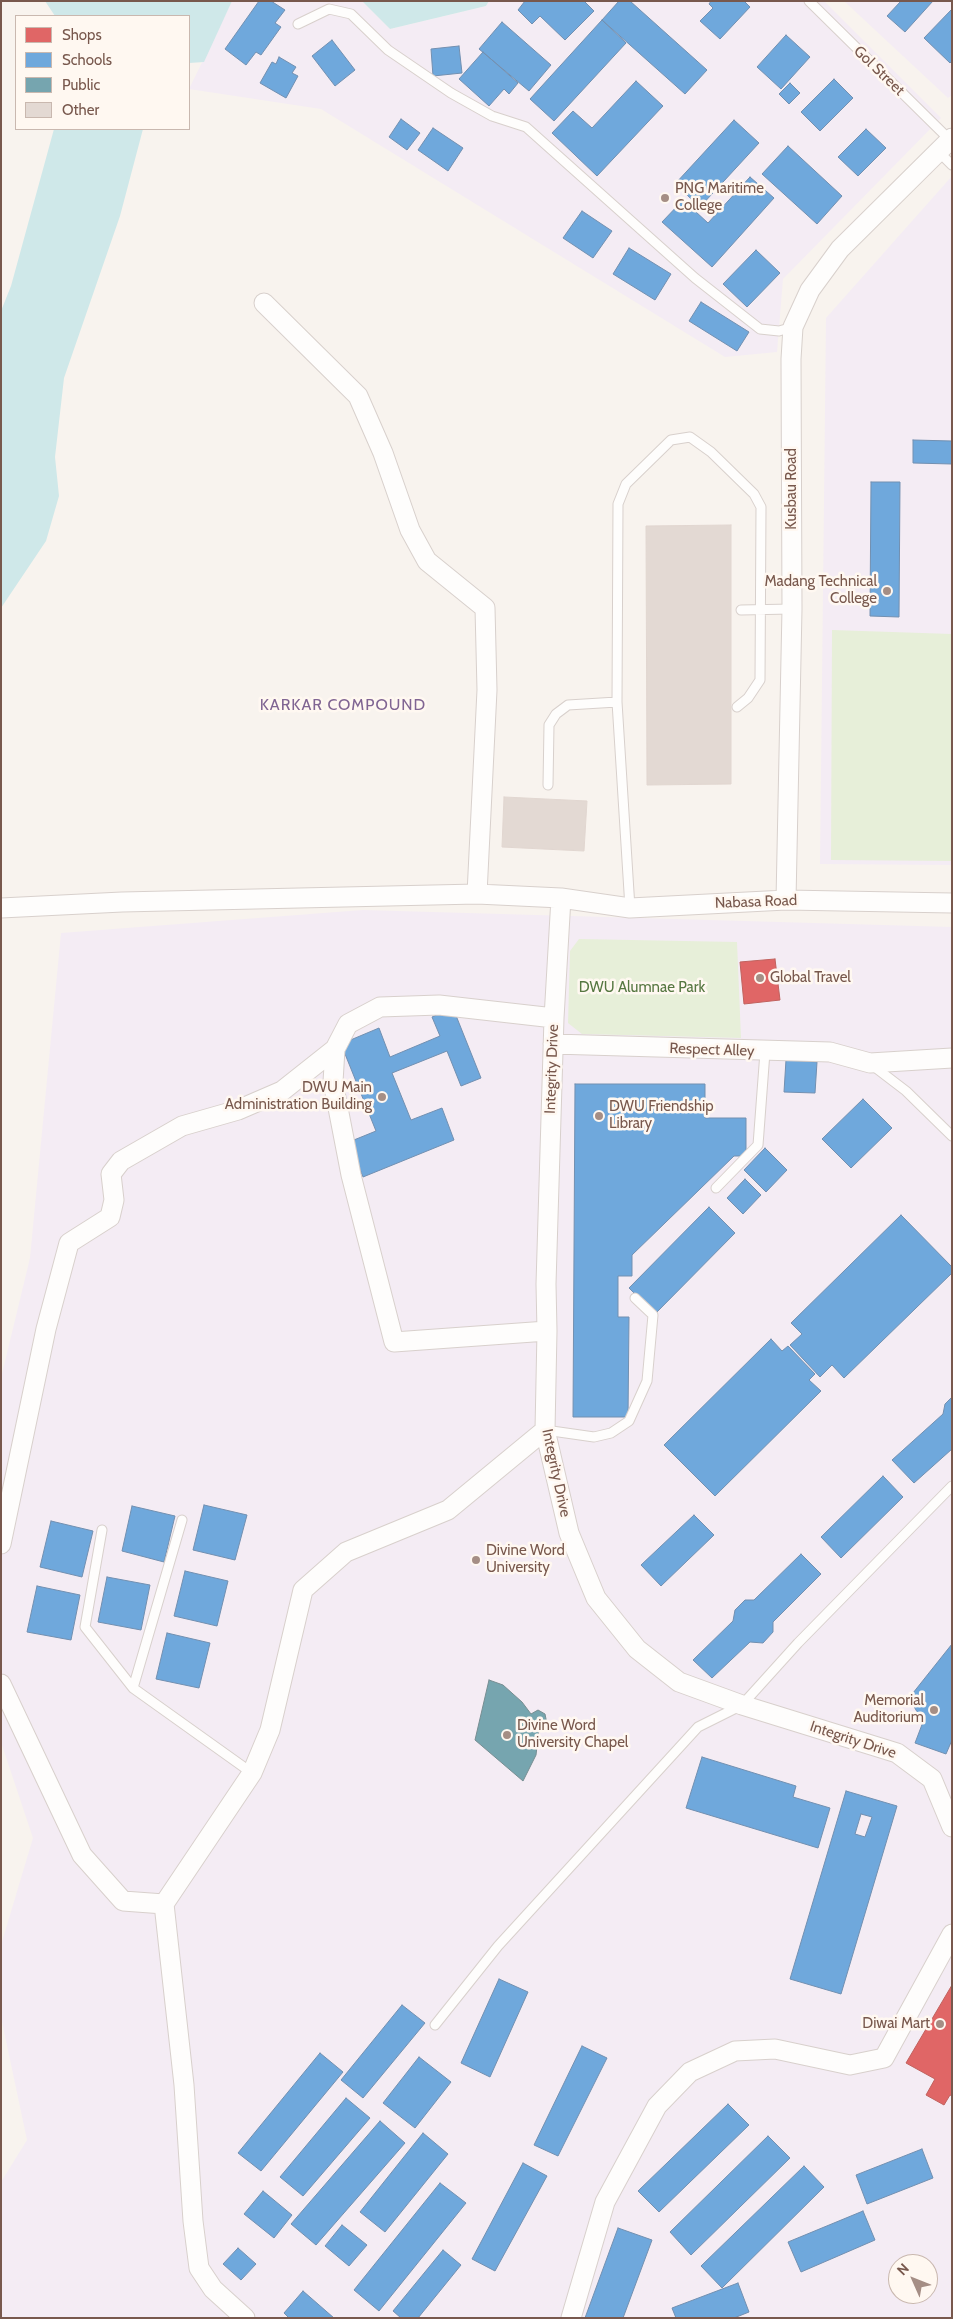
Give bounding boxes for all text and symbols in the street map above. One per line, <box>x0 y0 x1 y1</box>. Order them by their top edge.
legend <box>15 15 190 130</box>
text: Shops <box>62 26 102 44</box>
street label: Gol Street <box>850 42 908 100</box>
text: Schools <box>62 51 112 69</box>
text: Public <box>62 76 100 94</box>
text: Other <box>62 101 99 119</box>
place label: PNG Maritime College <box>675 180 764 215</box>
marker: PNG Maritime College <box>659 192 671 204</box>
street label: Kusbau Road <box>783 448 801 530</box>
place label: Madang Technical College <box>764 573 877 608</box>
marker: Madang Technical College <box>881 585 893 597</box>
district label: KARKAR COMPOUND <box>258 695 428 715</box>
street label: Nabasa Road <box>714 892 798 912</box>
place label: Global Travel <box>770 969 851 987</box>
marker: Global Travel <box>754 972 766 984</box>
park label: DWU Alumnae Park <box>579 979 705 997</box>
street label: Integrity Drive <box>541 1024 563 1114</box>
street label: Respect Alley <box>669 1040 755 1060</box>
place label: DWU Main Administration Building <box>225 1079 372 1114</box>
marker: DWU Main Administration Building <box>376 1091 388 1103</box>
place label: DWU Friendship Library <box>609 1098 714 1133</box>
marker: DWU Friendship Library <box>593 1110 605 1122</box>
street label: Integrity Drive <box>538 1427 574 1519</box>
place label: Divine Word University <box>486 1542 565 1577</box>
marker: Divine Word University <box>470 1554 482 1566</box>
place label: Memorial Auditorium <box>853 1692 924 1727</box>
marker: Memorial Auditorium <box>928 1704 940 1716</box>
place label: Divine Word University Chapel <box>517 1717 628 1752</box>
street label: Integrity Drive <box>808 1718 898 1762</box>
marker: Divine Word University Chapel <box>501 1729 513 1741</box>
place label: Diwai Mart <box>862 2015 930 2033</box>
marker: Diwai Mart <box>934 2018 946 2030</box>
north arrow <box>888 2254 938 2304</box>
text: N <box>893 2259 913 2279</box>

